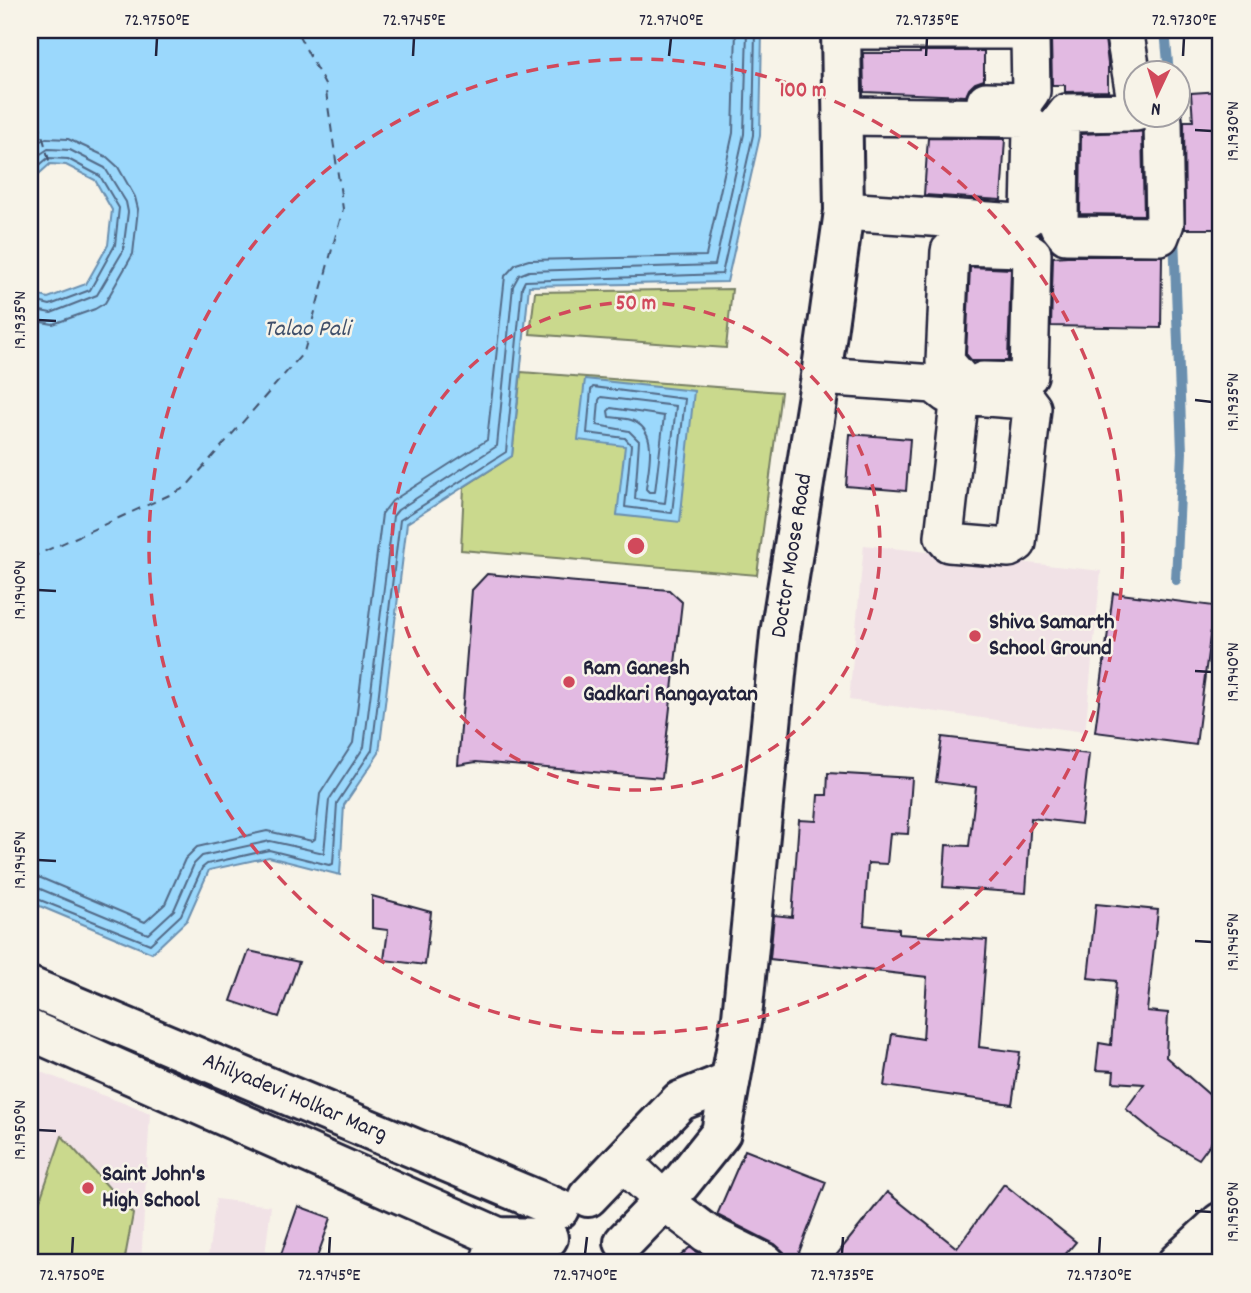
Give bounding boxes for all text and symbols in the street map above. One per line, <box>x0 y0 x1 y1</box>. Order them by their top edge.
text: 72.9750°E <box>125 9 189 34</box>
text: 72.9745°E <box>383 9 445 34</box>
text: 72.9740°E <box>639 9 703 34</box>
text: 72.9735°E <box>895 9 959 34</box>
text: 72.9730°E <box>1152 9 1216 34</box>
north arrow <box>1122 60 1192 130</box>
text: 100 m <box>780 77 826 107</box>
text: N <box>1150 94 1162 121</box>
text: 19.1930°N <box>1222 101 1247 161</box>
text: 50 m <box>616 290 656 320</box>
text: 19.1935°N <box>9 291 34 349</box>
water label: Talao Pali <box>264 313 354 347</box>
text: 19.1935°N <box>1222 373 1247 431</box>
street label: Doctor Moose Road <box>763 471 822 640</box>
centre of rings <box>624 534 648 558</box>
text: 19.1940°N <box>9 560 34 620</box>
place label: Shiva Samarth School Ground <box>989 607 1115 666</box>
marker: Shiva Samarth School Ground <box>967 628 983 644</box>
text: 19.1940°N <box>1222 642 1247 702</box>
place label: Ram Ganesh Gadkari Rangayatan <box>583 653 758 712</box>
marker: Ram Ganesh Gadkari Rangayatan <box>561 674 577 690</box>
text: 19.1945°N <box>9 831 34 889</box>
text: 19.1945°N <box>1222 913 1247 971</box>
street label: Ahilyadevi Holkar Marg <box>197 1045 392 1151</box>
text: 19.1950°N <box>9 1100 34 1160</box>
place label: Saint John's High School <box>102 1159 206 1218</box>
marker: Saint John's High School <box>80 1180 96 1196</box>
text: 19.1950°N <box>1222 1182 1247 1242</box>
text: 72.9750°E <box>40 1264 104 1289</box>
text: 72.9745°E <box>298 1264 360 1289</box>
text: 72.9740°E <box>553 1264 617 1289</box>
text: 72.9735°E <box>810 1264 874 1289</box>
text: 72.9730°E <box>1067 1264 1131 1289</box>

